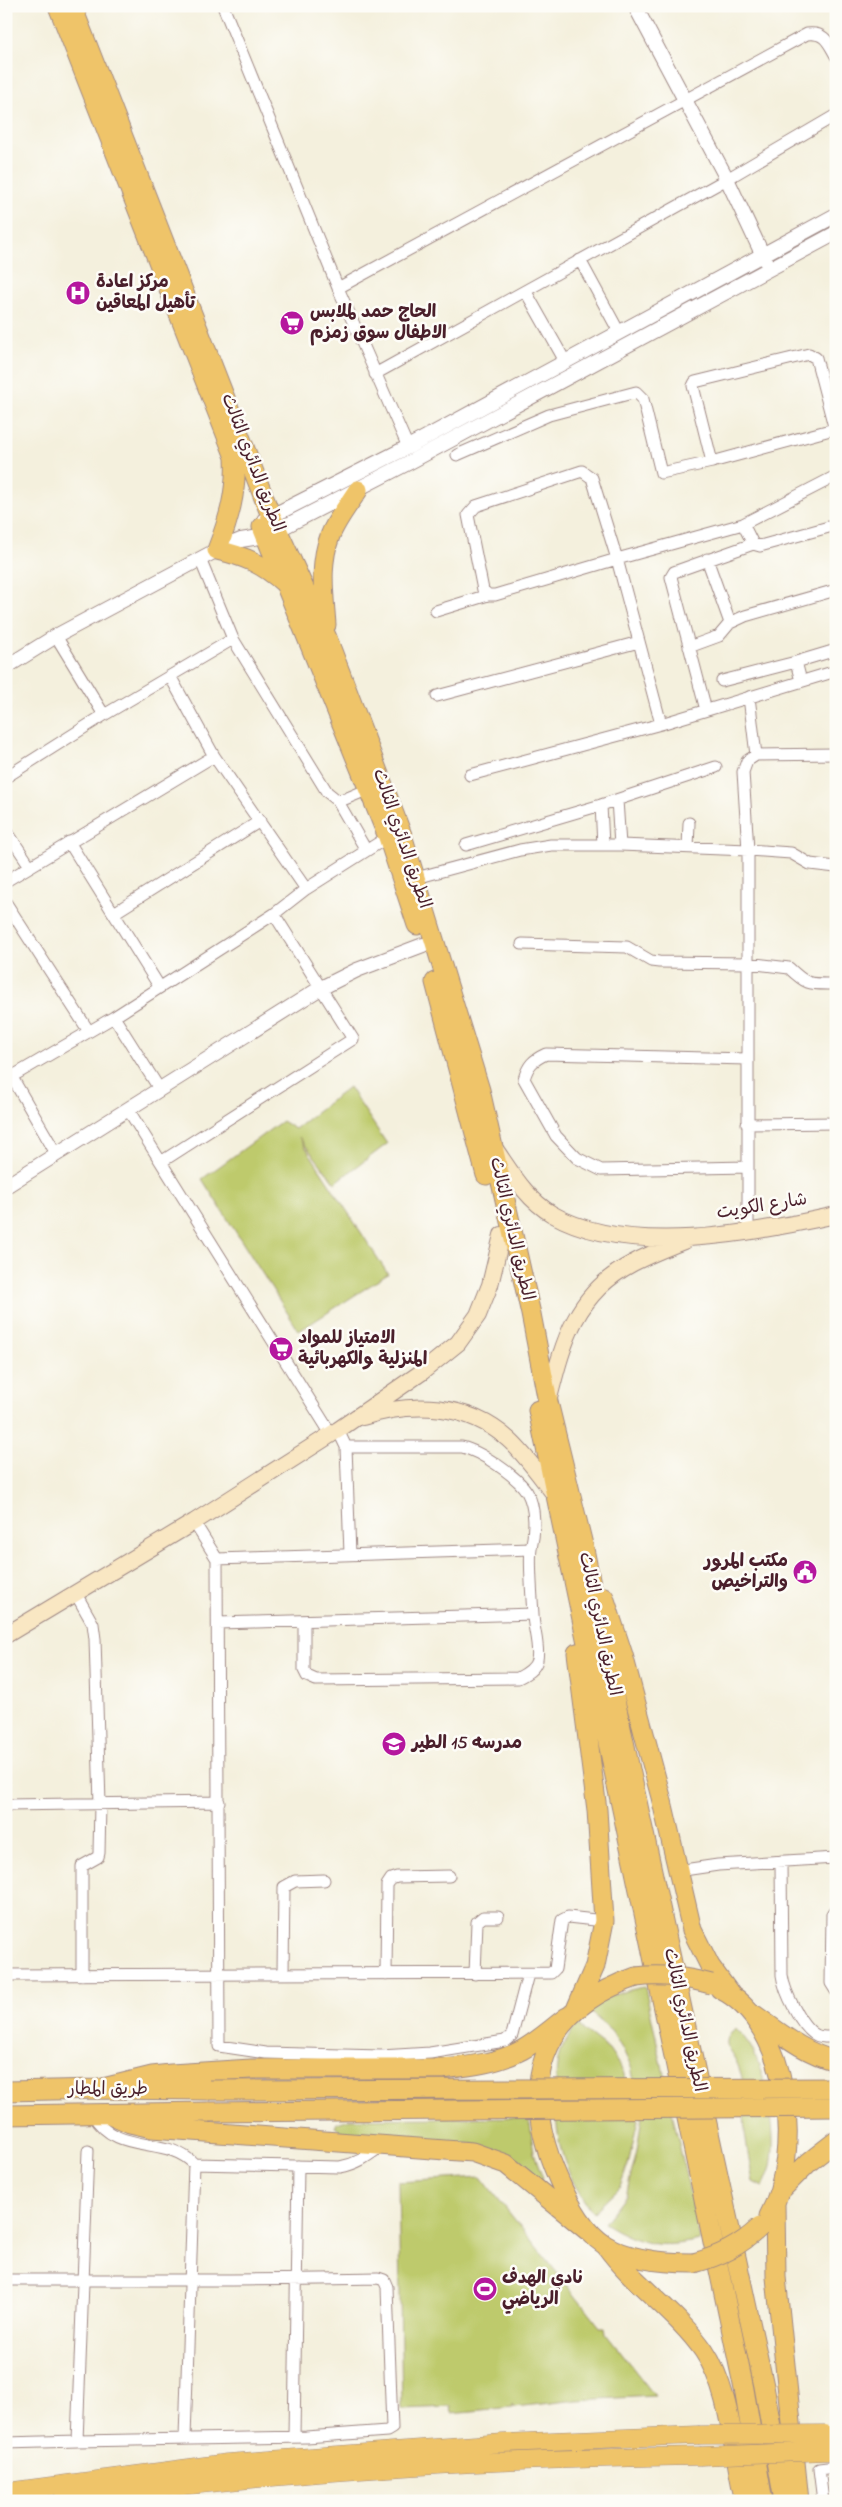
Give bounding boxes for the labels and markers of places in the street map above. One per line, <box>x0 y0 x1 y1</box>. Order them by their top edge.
place label: مركز اعادة تأهيل المعاقين <box>96 270 196 317</box>
hospital icon: مركز اعادة تأهيل المعاقين <box>65 280 91 306</box>
place label: الحاج حمد لملابس الاطفال سوق زمزم <box>310 300 447 347</box>
supermarket icon: الحاج حمد لملابس الاطفال سوق زمزم <box>279 310 305 336</box>
place label: الامتياز للمواد المنزلية والكهربائية <box>298 1326 427 1373</box>
supermarket icon: الامتياز للمواد المنزلية والكهربائية <box>268 1336 294 1362</box>
place label: مكتب المرور والتراخيص <box>702 1549 788 1596</box>
public building icon: مكتب المرور والتراخيص <box>792 1559 818 1585</box>
school or university icon: مدرسه 15 الطير <box>381 1731 407 1757</box>
place label: مدرسه 15 الطير <box>410 1731 522 1757</box>
place label: نادي الهدف الرياضي <box>502 2266 583 2314</box>
sports icon: نادي الهدف الرياضي <box>472 2276 498 2302</box>

